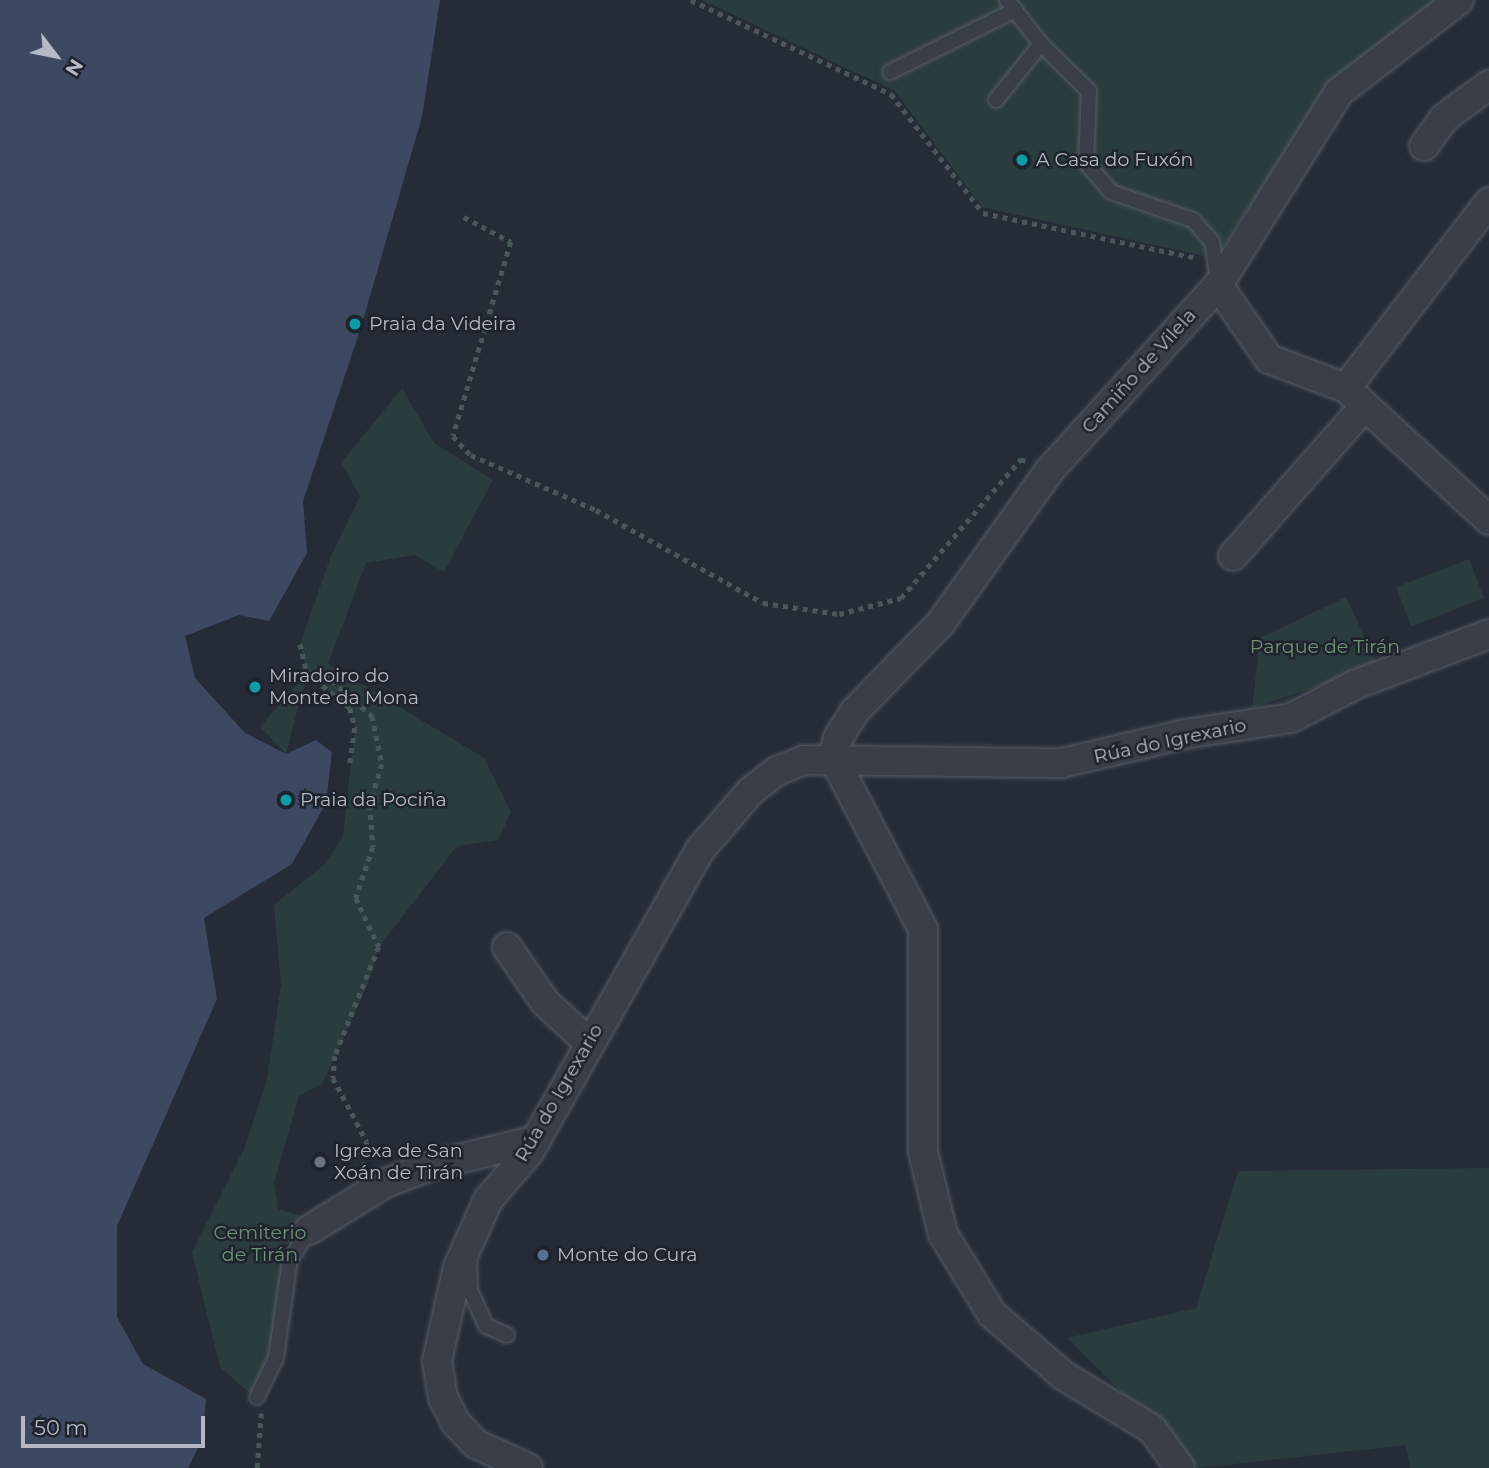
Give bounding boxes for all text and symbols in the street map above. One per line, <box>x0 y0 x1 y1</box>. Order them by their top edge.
north arrow <box>21 21 91 91</box>
text: N <box>60 55 88 80</box>
place label: A Casa do Fuxón <box>1036 149 1193 171</box>
marker: A Casa do Fuxón <box>1014 152 1030 168</box>
street label: Camiño de Vilela <box>1077 304 1201 438</box>
place label: Praia da Videira <box>369 313 516 335</box>
marker: Praia da Videira <box>347 316 363 332</box>
park label: Parque de Tirán <box>1250 636 1400 658</box>
place label: Miradoiro do Monte da Mona <box>269 665 419 709</box>
marker: Miradoiro do Monte da Mona <box>247 679 263 695</box>
street label: Rúa do Igrexario <box>1092 714 1248 768</box>
place label: Praia da Pociña <box>300 789 447 811</box>
marker: Praia da Pociña <box>278 792 294 808</box>
street label: Rúa do Igrexario <box>510 1020 608 1166</box>
place label: Igrexa de San Xoán de Tirán <box>334 1140 463 1184</box>
marker: Igrexa de San Xoán de Tirán <box>312 1154 328 1170</box>
park label: Cemiterio de Tirán <box>214 1222 306 1266</box>
place label: Monte do Cura <box>557 1244 697 1266</box>
marker: Monte do Cura <box>535 1247 551 1263</box>
scale bar <box>24 1402 208 1446</box>
text: 50 m <box>34 1415 88 1440</box>

